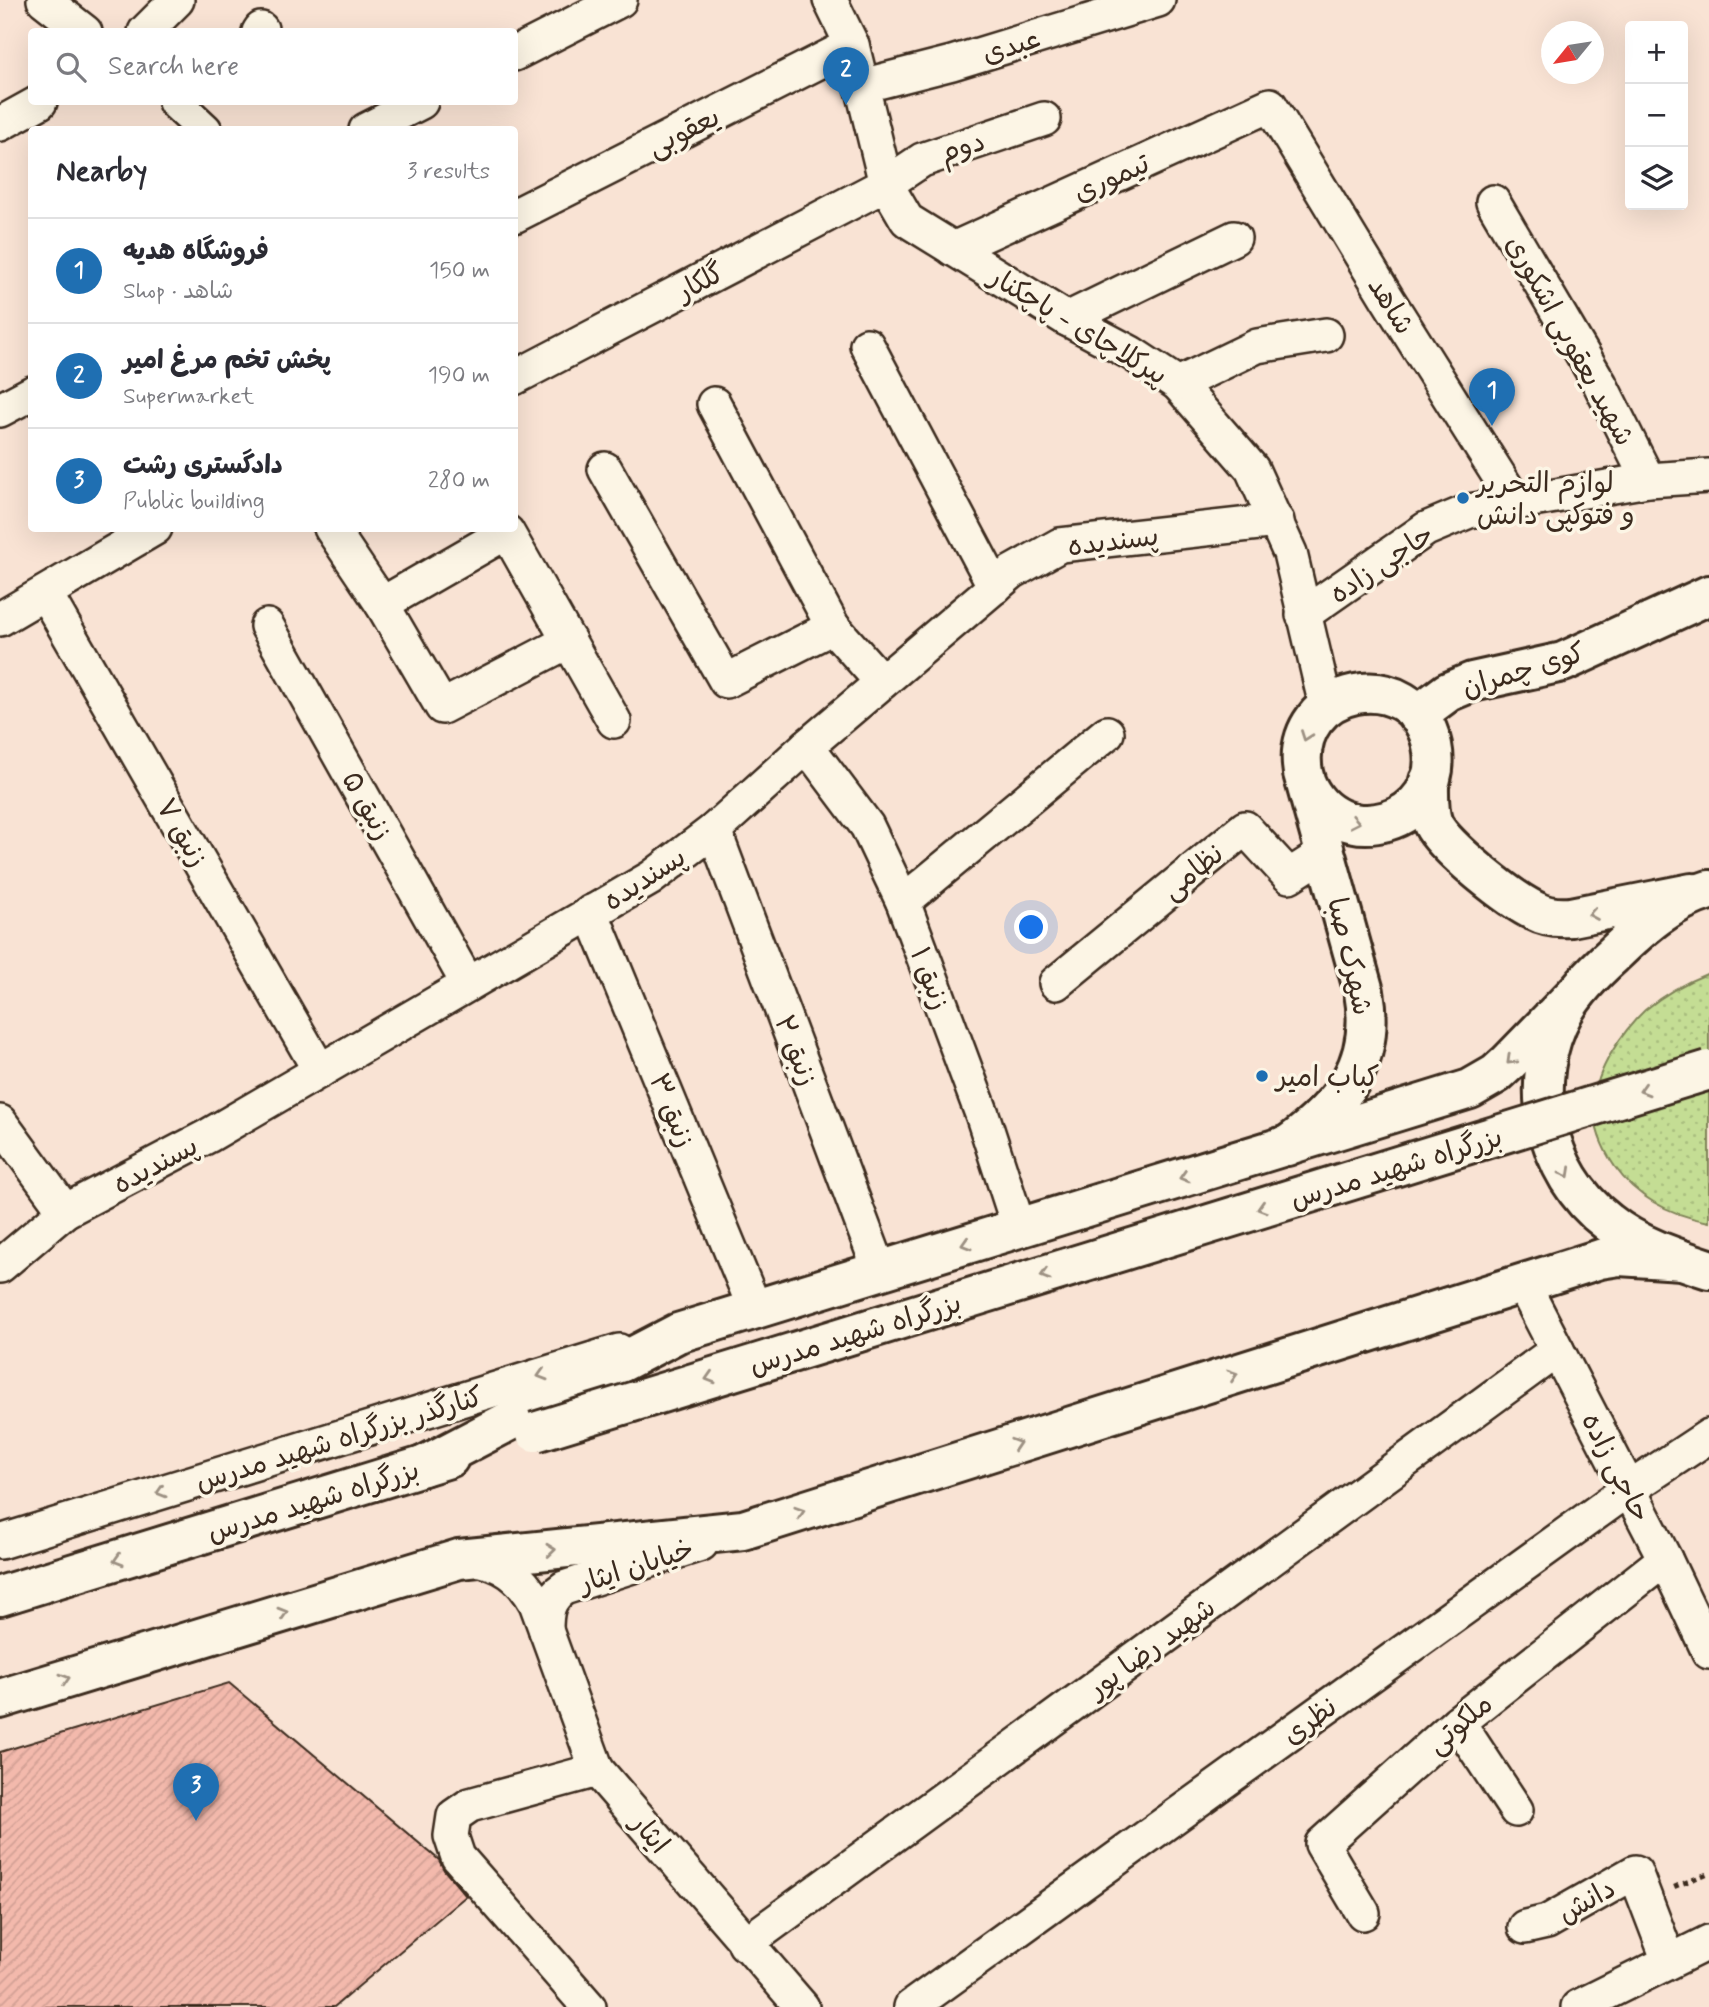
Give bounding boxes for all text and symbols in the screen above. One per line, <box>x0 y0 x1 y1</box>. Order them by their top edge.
street label: عبدی <box>978 21 1045 74</box>
north arrow <box>1541 21 1604 84</box>
map controls <box>1625 21 1688 210</box>
button: + <box>1625 21 1688 84</box>
search box <box>28 28 518 105</box>
pin: 2 <box>823 47 869 105</box>
icon: search <box>52 48 90 86</box>
text: Search here <box>108 50 239 84</box>
button: − <box>1625 84 1688 147</box>
street label: یعقوبی <box>642 99 727 167</box>
street label: دوم <box>935 124 990 174</box>
street label: تیموری <box>1068 146 1157 212</box>
button: layers <box>1625 147 1688 210</box>
text: Nearby <box>56 152 147 191</box>
text: 3 results <box>407 157 490 187</box>
street label: شهید یعقوبی اشکوری <box>1496 229 1642 453</box>
text: فروشگاه هدیه <box>123 235 269 269</box>
street label: گلکار <box>669 255 732 312</box>
text: 1 <box>74 256 84 286</box>
text: 150 m <box>429 256 490 286</box>
street label: پیرکلاچای - پاچکنار <box>980 258 1174 395</box>
street label: شاهد <box>1358 270 1422 342</box>
text: Shop · شاهد <box>123 277 233 307</box>
text: پخش تخم مرغ امیر <box>123 344 331 378</box>
text: 2 <box>73 361 85 391</box>
text: 190 m <box>428 361 490 391</box>
pin: 1 <box>1469 368 1515 426</box>
text: Supermarket <box>123 382 254 412</box>
text: دادگستری رشت <box>123 449 283 483</box>
text: 3 <box>74 466 84 496</box>
text: 280 m <box>428 466 490 496</box>
place label: لوازم التحریر و فتوکپی دانش <box>1475 466 1635 535</box>
text: Public building <box>123 487 265 517</box>
marker: لوازم التحریر و فتوکپی دانش <box>1455 490 1471 506</box>
street label: حاجی زاده <box>1323 517 1442 613</box>
street label: پسندیده <box>1066 519 1161 566</box>
street label: کوی چمران <box>1458 635 1590 708</box>
one-way arrow <box>1300 729 1314 742</box>
street label: زنبق ۵ <box>332 765 400 847</box>
street label: زنبق ۷ <box>146 792 215 875</box>
one-way arrow <box>1349 814 1361 829</box>
street label: نظامی <box>1155 837 1232 909</box>
street label: پسندیده <box>597 840 694 921</box>
street label: شهرک صبا <box>1317 894 1380 1019</box>
one-way arrow <box>1587 906 1599 921</box>
your location <box>1014 910 1048 944</box>
street label: زنبق ۱ <box>900 942 957 1016</box>
street label: زنبق ۲ <box>764 1010 825 1092</box>
one-way arrow <box>1506 1052 1519 1065</box>
place label: کباب امیر <box>1274 1060 1379 1097</box>
street label: زنبق ۳ <box>639 1068 702 1154</box>
marker: کباب امیر <box>1254 1068 1270 1084</box>
one-way arrow <box>1638 1082 1650 1097</box>
street label: بزرگراه شهید مدرس <box>1286 1120 1507 1219</box>
street label: پسندیده <box>107 1128 205 1204</box>
one-way arrow <box>1557 1166 1571 1178</box>
one-way arrow <box>1178 1169 1190 1184</box>
one-way arrow <box>1257 1199 1269 1214</box>
one-way arrow <box>961 1236 973 1251</box>
one-way arrow <box>1039 1266 1051 1281</box>
street label: بزرگراه شهید مدرس <box>745 1286 966 1385</box>
one-way arrow <box>537 1367 549 1381</box>
one-way arrow <box>705 1369 717 1384</box>
one-way arrow <box>1227 1369 1239 1383</box>
street label: کنارگذر بزرگراه شهید مدرس <box>191 1379 488 1502</box>
street label: حاجی زاده <box>1571 1407 1658 1529</box>
one-way arrow <box>1010 1437 1022 1452</box>
street label: بزرگراه شهید مدرس <box>203 1453 424 1552</box>
one-way arrow <box>155 1484 167 1499</box>
one-way arrow <box>793 1506 805 1521</box>
street label: خیابان ایثار <box>573 1531 699 1604</box>
one-way arrow <box>546 1542 557 1557</box>
one-way arrow <box>112 1551 124 1566</box>
street label: شهید رضا پور <box>1080 1590 1224 1709</box>
one-way arrow <box>277 1606 289 1621</box>
one-way arrow <box>59 1673 71 1688</box>
street label: ملکوتی <box>1420 1686 1501 1763</box>
street label: نظری <box>1276 1690 1345 1754</box>
pin: 3 <box>173 1763 219 1821</box>
street label: ایثار <box>620 1805 677 1862</box>
street label: دانش <box>1552 1871 1623 1933</box>

